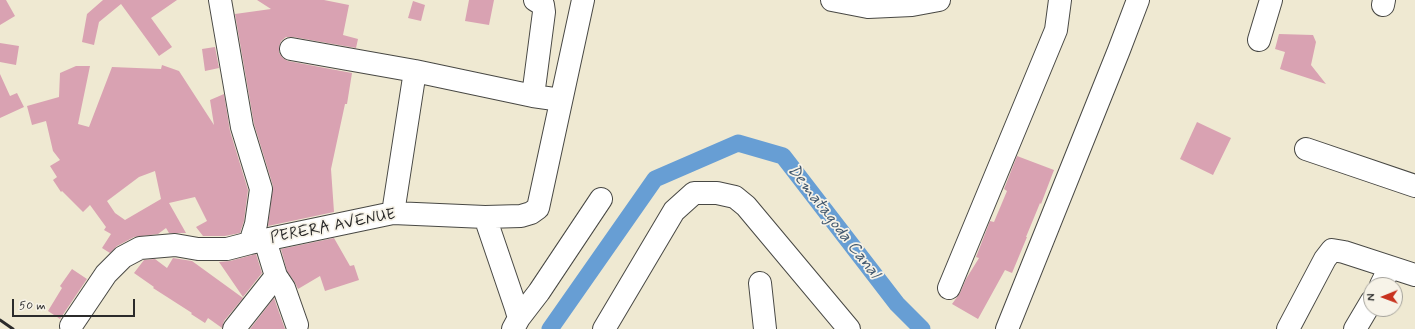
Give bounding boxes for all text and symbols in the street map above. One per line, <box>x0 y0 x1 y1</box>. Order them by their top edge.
water label: Dematagoda Canal <box>782 161 884 283</box>
street label: PERERA AVENUE <box>269 205 397 249</box>
north arrow <box>1363 277 1403 317</box>
scale bar <box>14 291 137 317</box>
text: N <box>1365 293 1379 301</box>
text: 50 m <box>19 298 46 314</box>

